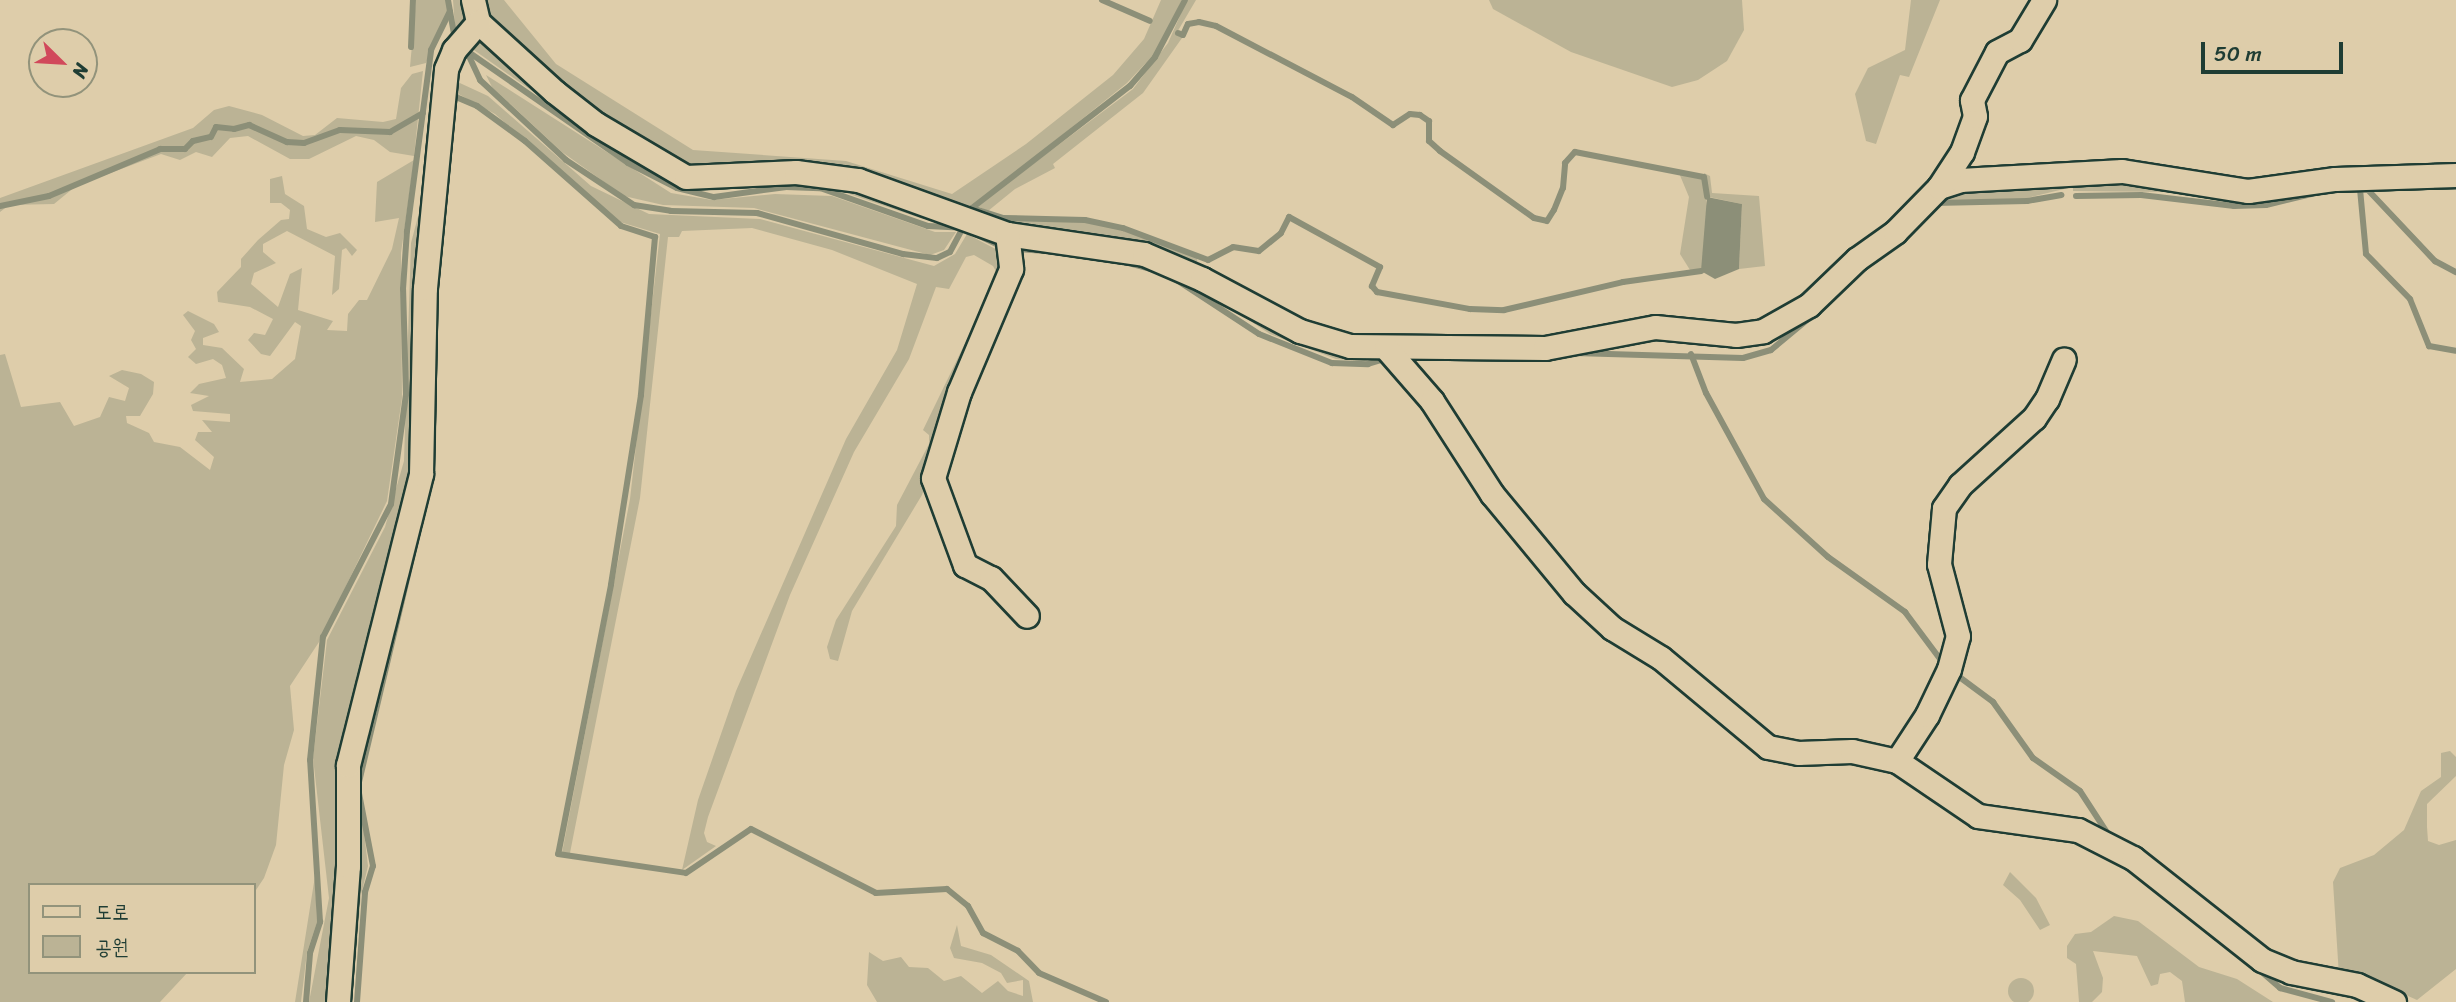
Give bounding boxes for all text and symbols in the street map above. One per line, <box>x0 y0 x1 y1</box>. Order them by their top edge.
north arrow <box>28 28 98 98</box>
scale bar <box>2204 28 2346 72</box>
text: 50 m <box>2214 35 2262 73</box>
text: N <box>63 58 99 84</box>
legend <box>28 883 256 974</box>
text: 도로 <box>95 893 129 931</box>
text: 공원 <box>95 928 129 966</box>

